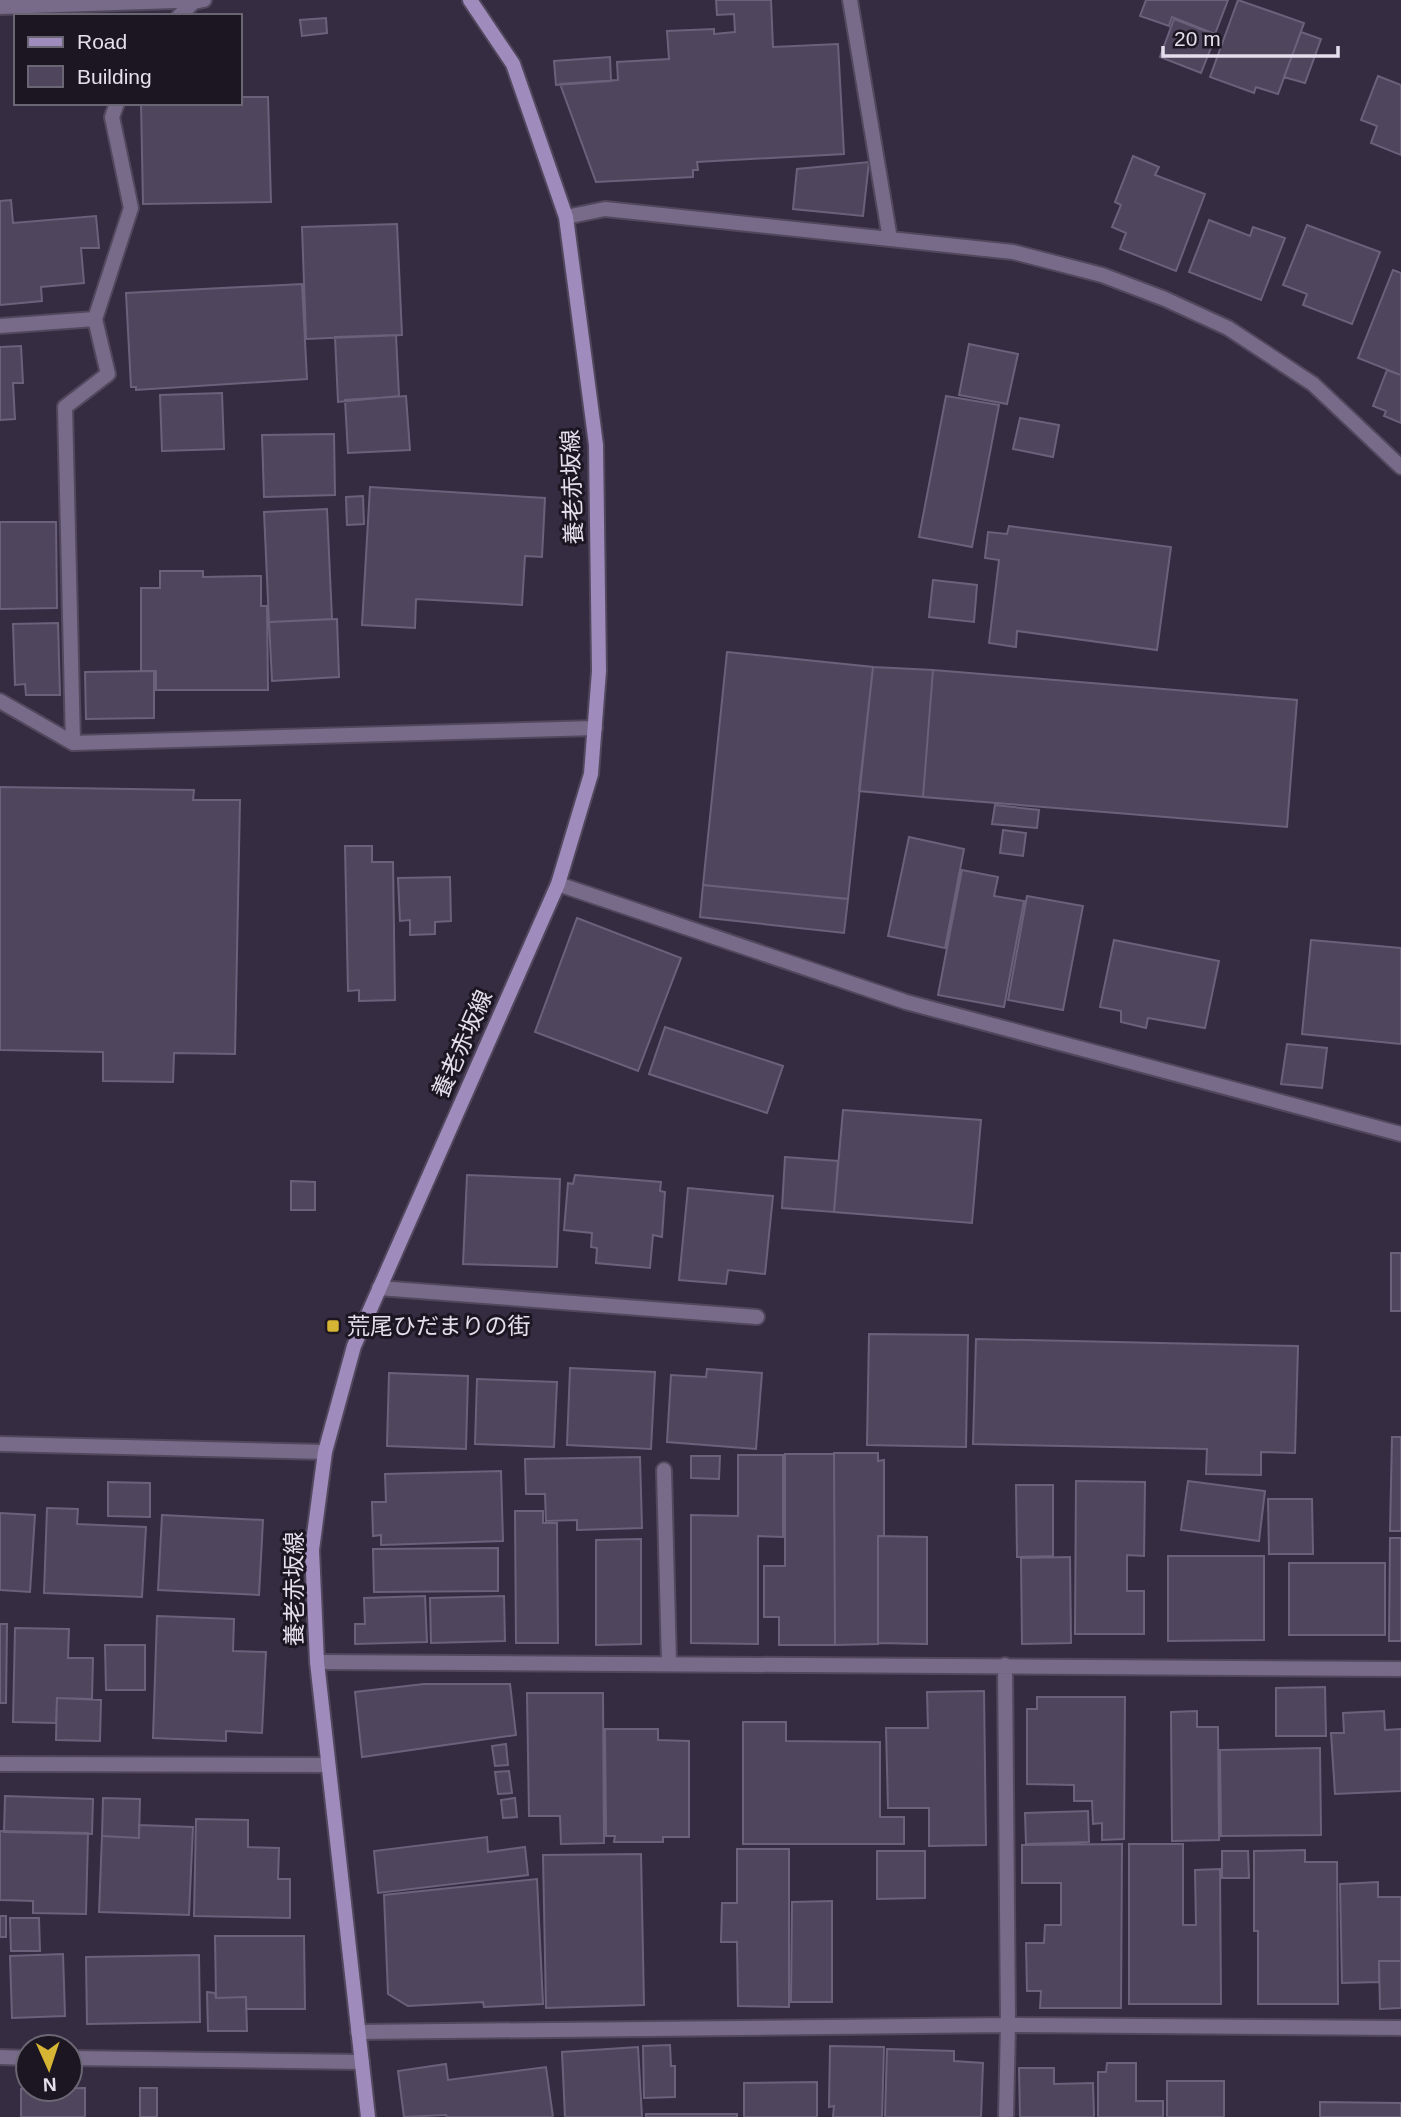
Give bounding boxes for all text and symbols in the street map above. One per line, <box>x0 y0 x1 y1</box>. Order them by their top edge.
legend <box>14 14 242 105</box>
scale bar <box>1163 14 1338 58</box>
text: 20 m <box>1174 27 1221 50</box>
text: Road <box>77 30 127 53</box>
text: Building <box>77 65 152 88</box>
street label: 養老赤坂線 <box>557 429 587 545</box>
street label: 養老赤坂線 <box>427 986 497 1102</box>
place label: 荒尾ひだまりの街 <box>347 1313 531 1339</box>
marker: 荒尾ひだまりの街 <box>325 1318 341 1334</box>
street label: 養老赤坂線 <box>281 1532 307 1647</box>
north arrow <box>14 2033 84 2103</box>
text: N <box>42 2074 57 2095</box>

